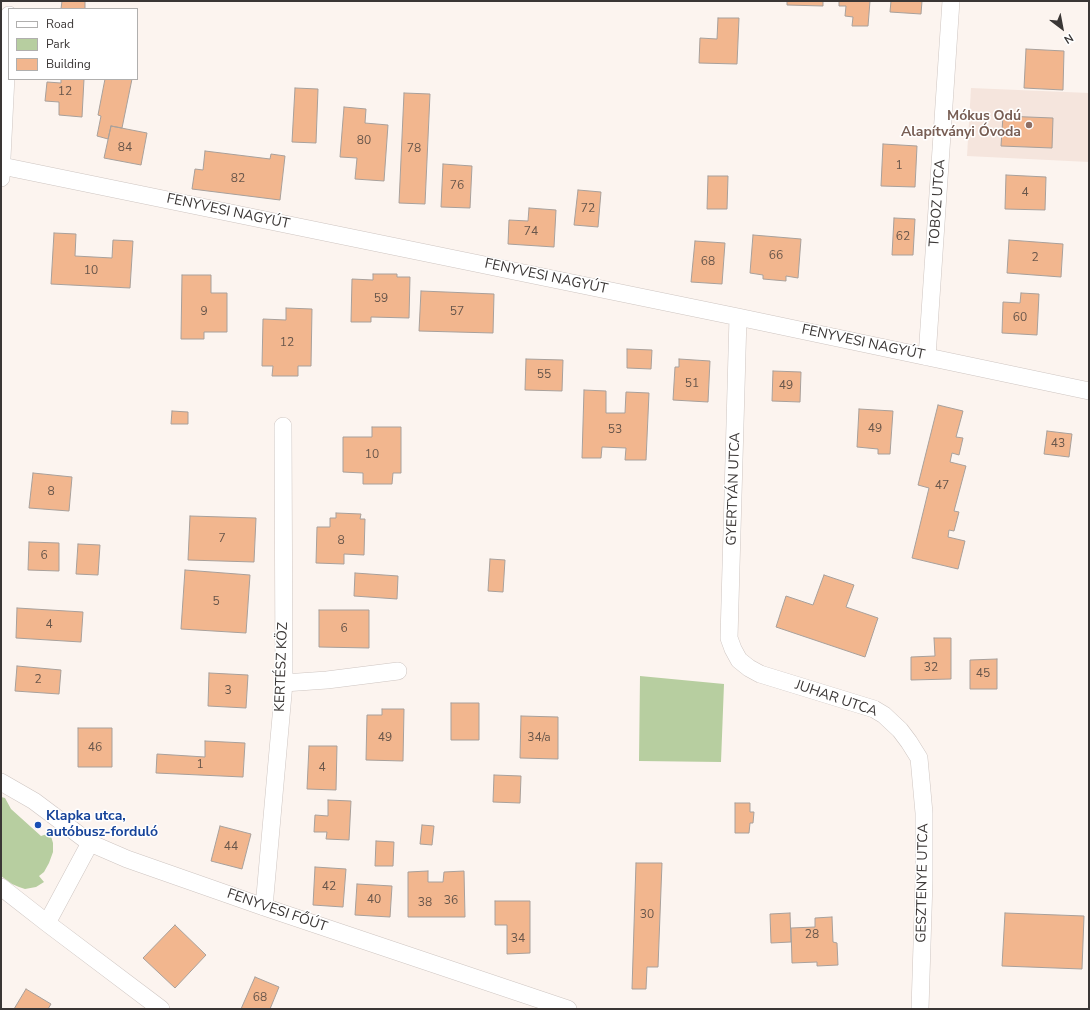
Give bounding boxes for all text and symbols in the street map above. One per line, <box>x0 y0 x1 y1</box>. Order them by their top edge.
legend <box>8 8 138 80</box>
north arrow <box>1042 8 1082 48</box>
text: Road <box>46 16 74 32</box>
text: N <box>1061 30 1076 47</box>
text: Park <box>46 36 70 52</box>
text: Building <box>46 56 91 72</box>
house number: 12 <box>58 85 72 99</box>
place label: Mókus Odú Alapítványi Óvoda <box>901 109 1021 142</box>
marker: Mókus Odú Alapítványi Óvoda <box>1024 120 1034 130</box>
house number: 80 <box>357 134 371 148</box>
house number: 84 <box>118 141 132 155</box>
house number: 78 <box>407 142 421 156</box>
house number: 1 <box>895 159 903 173</box>
street label: TOBOZ UTCA <box>927 159 949 247</box>
house number: 82 <box>231 172 245 186</box>
house number: 76 <box>450 179 464 193</box>
house number: 4 <box>1021 186 1029 200</box>
street label: FENYVESI NAGYÚT <box>165 191 291 233</box>
house number: 72 <box>581 202 595 216</box>
house number: 74 <box>524 225 538 239</box>
house number: 62 <box>896 230 910 244</box>
house number: 66 <box>769 249 783 263</box>
house number: 2 <box>1031 251 1039 265</box>
house number: 68 <box>701 255 715 269</box>
street label: FENYVESI NAGYÚT <box>483 256 609 298</box>
house number: 10 <box>84 264 98 278</box>
house number: 59 <box>374 292 388 306</box>
house number: 9 <box>200 305 208 319</box>
house number: 57 <box>450 305 464 319</box>
house number: 60 <box>1013 311 1027 325</box>
street label: FENYVESI NAGYÚT <box>800 322 926 364</box>
house number: 12 <box>280 336 294 350</box>
house number: 55 <box>537 368 551 382</box>
house number: 51 <box>685 377 699 391</box>
house number: 49 <box>779 379 793 393</box>
house number: 49 <box>868 422 882 436</box>
house number: 53 <box>608 423 622 437</box>
street label: GYERTYÁN UTCA <box>724 432 744 546</box>
house number: 43 <box>1051 437 1065 451</box>
house number: 10 <box>365 448 379 462</box>
house number: 47 <box>935 479 949 493</box>
house number: 8 <box>47 485 55 499</box>
house number: 7 <box>218 532 226 546</box>
house number: 8 <box>337 534 345 548</box>
house number: 6 <box>40 549 48 563</box>
house number: 5 <box>212 595 220 609</box>
house number: 4 <box>45 618 53 632</box>
street label: KERTÉSZ KÖZ <box>272 622 292 712</box>
house number: 6 <box>340 622 348 636</box>
house number: 32 <box>924 661 938 675</box>
house number: 45 <box>976 667 990 681</box>
house number: 2 <box>34 673 42 687</box>
street label: JUHAR UTCA <box>793 677 879 721</box>
house number: 3 <box>224 684 232 698</box>
house number: 49 <box>378 731 392 745</box>
house number: 34/a <box>527 731 551 745</box>
house number: 46 <box>88 741 102 755</box>
house number: 1 <box>196 758 204 772</box>
house number: 4 <box>318 761 326 775</box>
place label: Klapka utca, autóbusz-forduló <box>46 809 158 842</box>
marker: Klapka utca, autóbusz-forduló <box>33 820 43 830</box>
street label: GESZTENYE UTCA <box>914 823 932 943</box>
house number: 44 <box>224 840 238 854</box>
house number: 42 <box>322 880 336 894</box>
street label: FENYVESI FŐÚT <box>225 886 329 936</box>
house number: 40 <box>367 893 381 907</box>
house number: 36 <box>444 894 458 908</box>
house number: 38 <box>418 896 432 910</box>
house number: 30 <box>640 908 654 922</box>
house number: 28 <box>805 928 819 942</box>
house number: 34 <box>511 932 525 946</box>
house number: 68 <box>253 991 267 1005</box>

